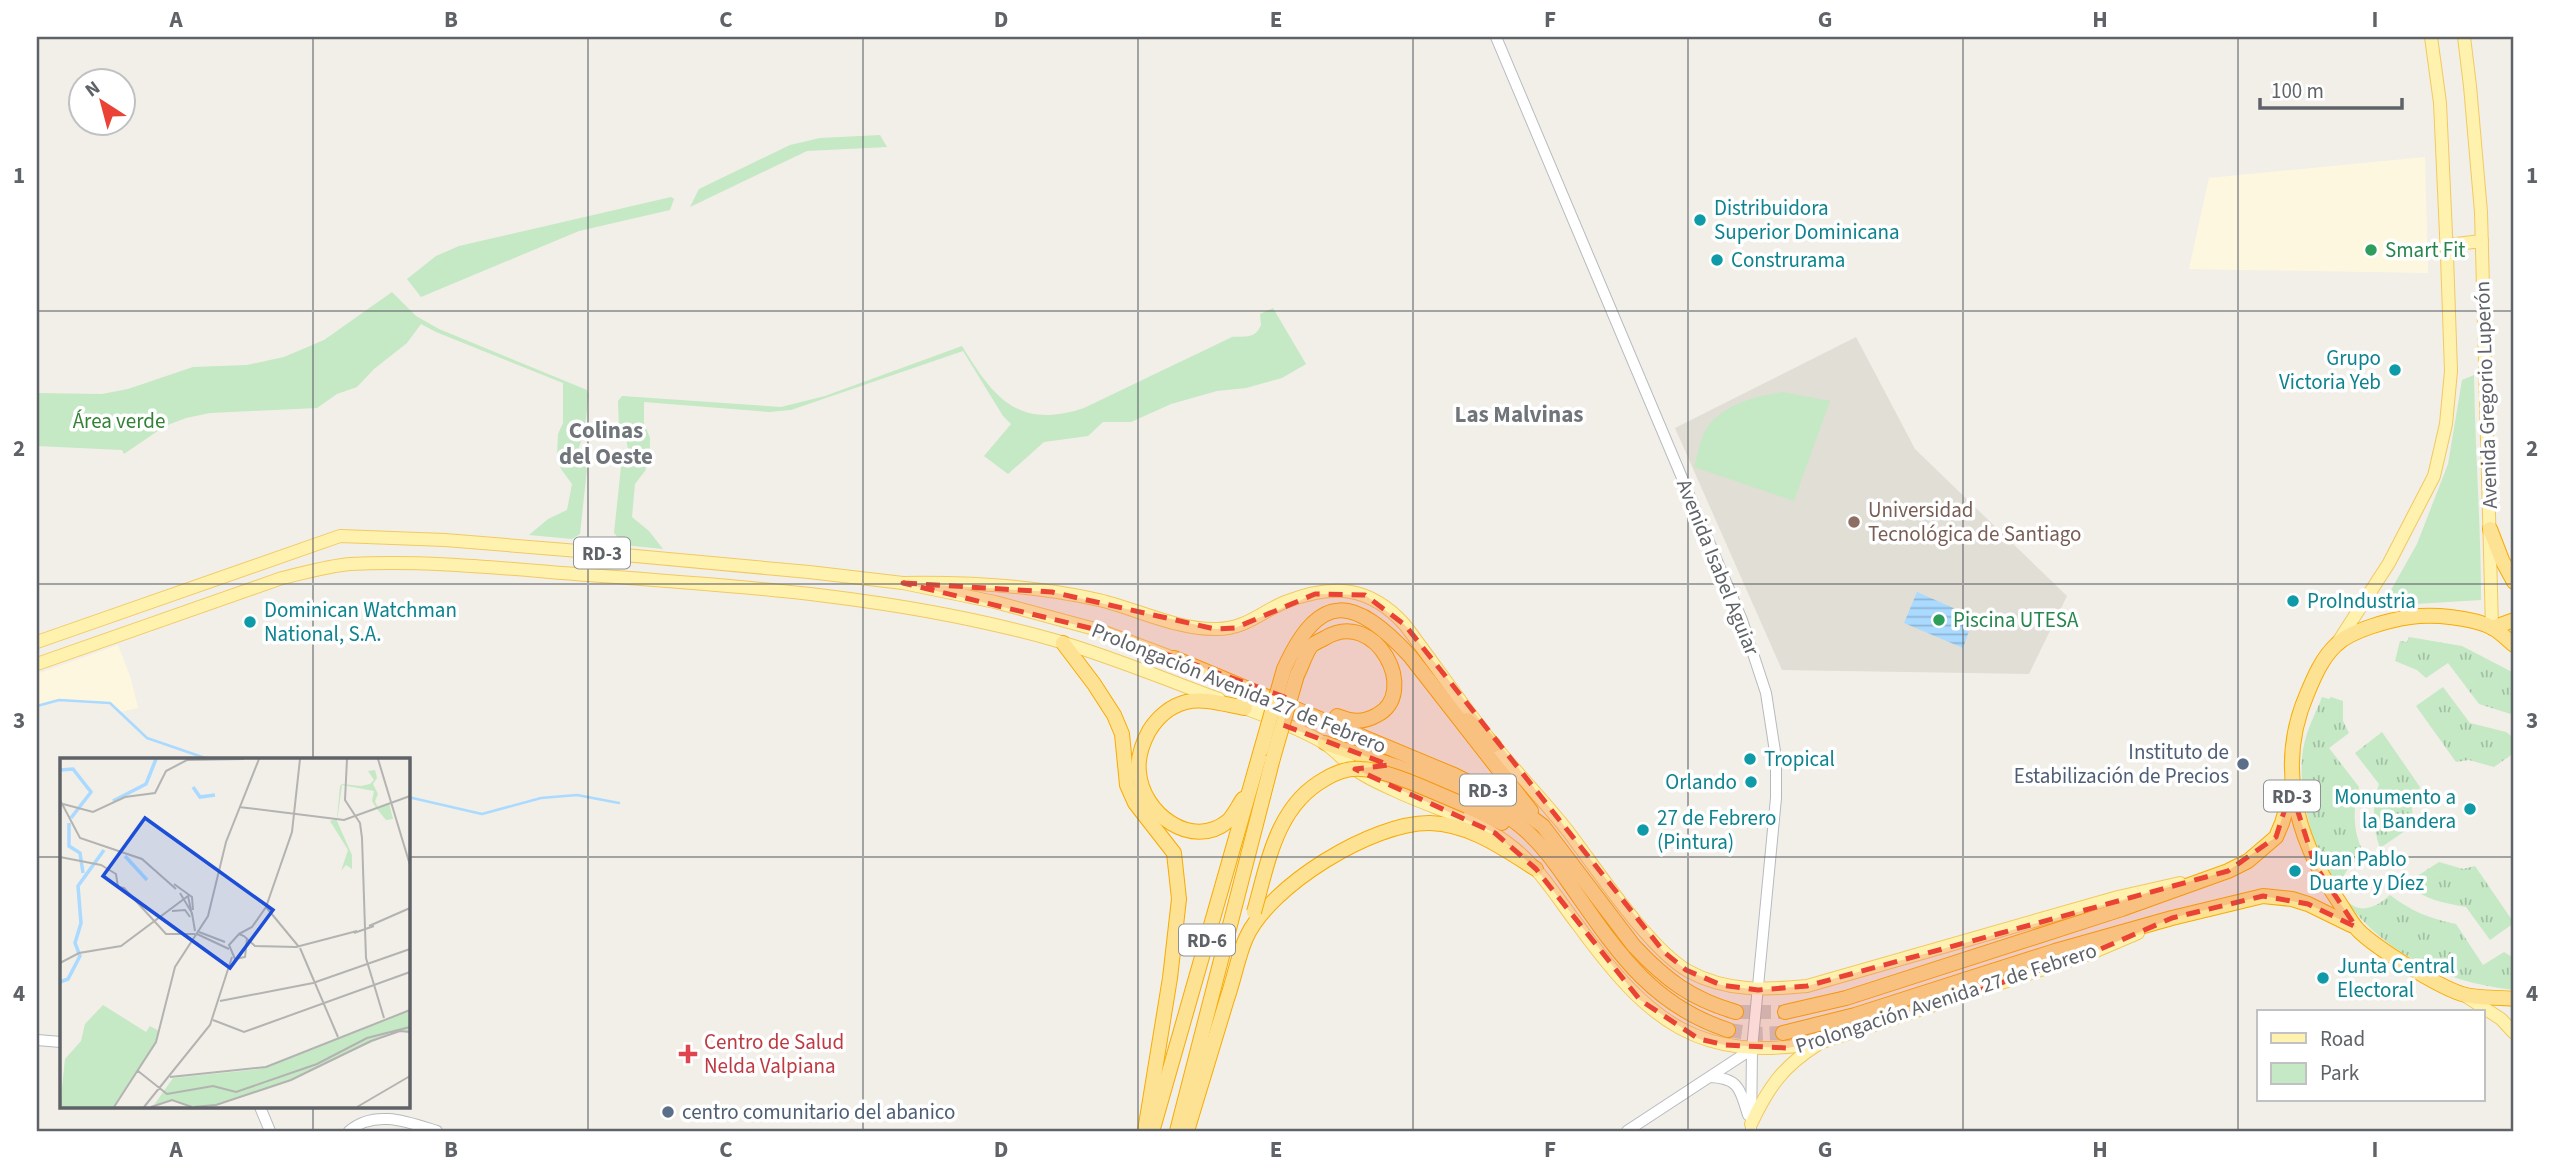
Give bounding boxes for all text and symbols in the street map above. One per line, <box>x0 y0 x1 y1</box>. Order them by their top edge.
text: A <box>168 3 183 36</box>
text: B <box>444 3 458 36</box>
text: C <box>719 3 733 36</box>
text: D <box>994 3 1008 36</box>
text: E <box>1270 3 1282 36</box>
text: F <box>1544 3 1556 36</box>
text: G <box>1818 3 1832 36</box>
text: H <box>2092 3 2108 36</box>
text: I <box>2372 3 2378 36</box>
north arrow <box>66 66 136 136</box>
scale bar <box>2260 66 2402 110</box>
text: N <box>80 75 106 104</box>
text: 100 m <box>2271 76 2324 106</box>
text: 1 <box>13 159 25 192</box>
text: 1 <box>2526 159 2538 192</box>
place label: Distribuidora Superior Dominicana <box>1714 193 1900 247</box>
marker: Distribuidora Superior Dominicana <box>1692 212 1708 228</box>
place label: Smart Fit <box>2385 235 2465 265</box>
marker: Smart Fit <box>2363 242 2379 258</box>
place label: Construrama <box>1731 245 1845 275</box>
marker: Construrama <box>1709 252 1725 268</box>
street label: Avenida Gregorio Luperón <box>2467 281 2505 509</box>
place label: Grupo Victoria Yeb <box>2279 343 2381 397</box>
marker: Grupo Victoria Yeb <box>2387 362 2403 378</box>
district label: Las Malvinas <box>1455 398 1583 431</box>
park label: Área verde <box>73 406 165 436</box>
district label: Colinas del Oeste <box>559 414 653 473</box>
text: 2 <box>13 432 25 465</box>
text: 2 <box>2526 432 2538 465</box>
street label: Avenida Isabel Aguiar <box>1669 474 1767 660</box>
place label: Universidad Tecnológica de Santiago <box>1868 495 2081 549</box>
marker: Universidad Tecnológica de Santiago <box>1846 514 1862 530</box>
road number: RD-3 <box>574 538 630 568</box>
place label: ProIndustria <box>2307 586 2416 616</box>
marker: ProIndustria <box>2285 593 2301 609</box>
place label: Dominican Watchman National, S.A. <box>264 595 457 649</box>
place label: Piscina UTESA <box>1953 605 2079 635</box>
marker: Piscina UTESA <box>1931 612 1947 628</box>
marker: Dominican Watchman National, S.A. <box>242 614 258 630</box>
street label: Prolongación Avenida 27 de Febrero <box>1087 615 1391 761</box>
text: 3 <box>13 704 25 737</box>
text: 3 <box>2526 704 2538 737</box>
place label: Instituto de Estabilización de Precios <box>2014 737 2229 791</box>
place label: Tropical <box>1764 744 1835 774</box>
marker: Tropical <box>1742 751 1758 767</box>
marker: Instituto de Estabilización de Precios <box>2235 756 2251 772</box>
inset map <box>60 758 410 1108</box>
place label: Orlando <box>1665 767 1737 797</box>
marker: Orlando <box>1743 774 1759 790</box>
road number: RD-3 <box>1460 775 1516 806</box>
road number: RD-3 <box>2264 780 2320 811</box>
place label: Monumento a la Bandera <box>2334 782 2456 836</box>
marker: Monumento a la Bandera <box>2462 801 2478 817</box>
place label: 27 de Febrero (Pintura) <box>1657 803 1776 857</box>
marker: 27 de Febrero (Pintura) <box>1635 822 1651 838</box>
place label: Juan Pablo Duarte y Díez <box>2309 844 2424 898</box>
marker: Juan Pablo Duarte y Díez <box>2287 863 2303 879</box>
road number: RD-6 <box>1179 924 1235 956</box>
street label: Prolongación Avenida 27 de Febrero <box>1792 935 2100 1061</box>
place label: Junta Central Electoral <box>2337 951 2455 1005</box>
marker: Junta Central Electoral <box>2315 970 2331 986</box>
text: 4 <box>13 977 25 1010</box>
text: 4 <box>2526 977 2538 1010</box>
legend <box>2257 1010 2484 1102</box>
text: Road <box>2320 1024 2365 1054</box>
place label: Centro de Salud Nelda Valpiana <box>704 1027 844 1081</box>
marker: Centro de Salud Nelda Valpiana <box>678 1044 698 1064</box>
text: Park <box>2320 1058 2360 1088</box>
place label: centro comunitario del abanico <box>682 1097 955 1127</box>
marker: centro comunitario del abanico <box>660 1104 676 1120</box>
text: A <box>168 1133 183 1166</box>
text: B <box>444 1133 458 1166</box>
text: C <box>719 1133 733 1166</box>
text: D <box>994 1133 1008 1166</box>
text: E <box>1270 1133 1282 1166</box>
text: F <box>1544 1133 1556 1166</box>
text: G <box>1818 1133 1832 1166</box>
text: H <box>2092 1133 2108 1166</box>
text: I <box>2372 1133 2378 1166</box>

